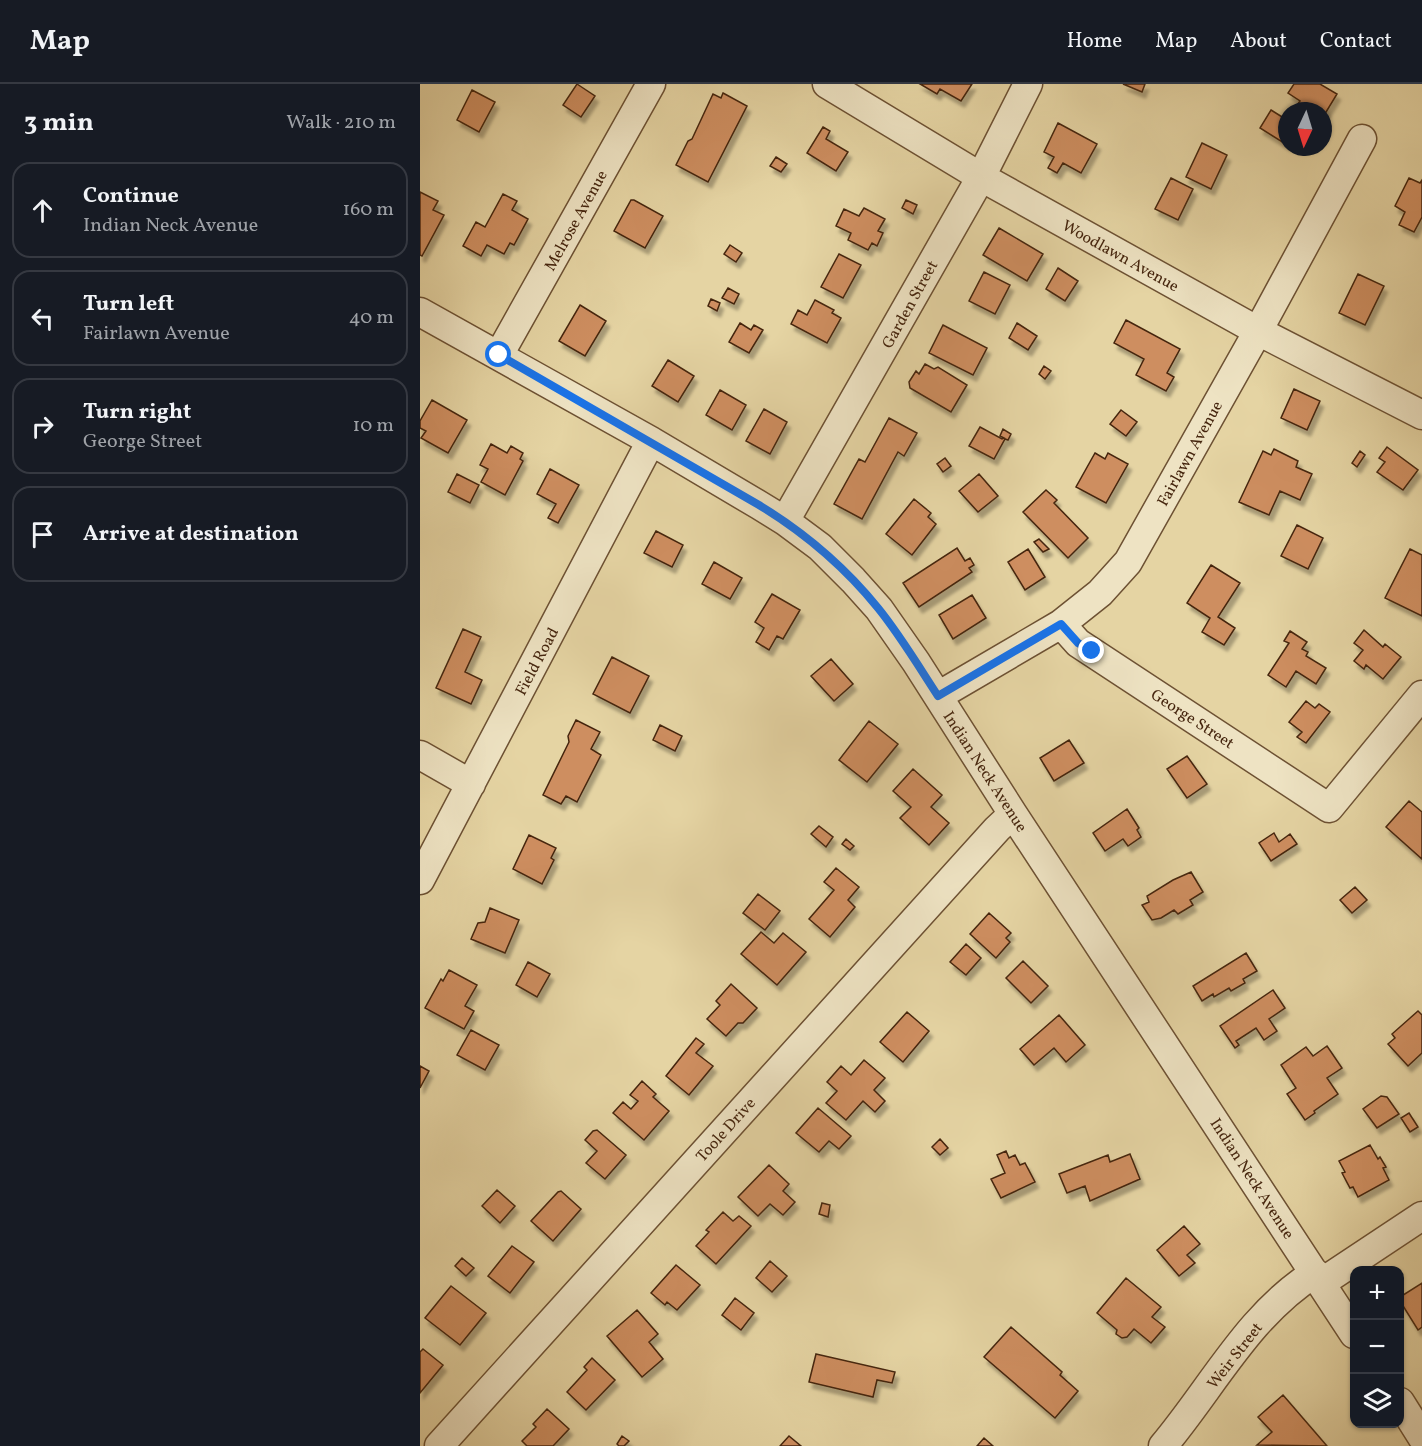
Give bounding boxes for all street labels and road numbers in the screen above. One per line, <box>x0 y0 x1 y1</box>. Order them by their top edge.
street label: Melrose Avenue <box>540 167 614 275</box>
street label: Woodlawn Avenue <box>1058 215 1182 298</box>
street label: Garden Street <box>877 257 944 353</box>
street label: Fairlawn Avenue <box>1153 397 1229 511</box>
street label: Field Road <box>511 624 565 700</box>
street label: George Street <box>1146 684 1238 755</box>
street label: Indian Neck Avenue <box>937 707 1032 837</box>
street label: Toole Drive <box>692 1093 761 1167</box>
street label: Indian Neck Avenue <box>1204 1114 1299 1244</box>
street label: Weir Street <box>1203 1318 1269 1394</box>

